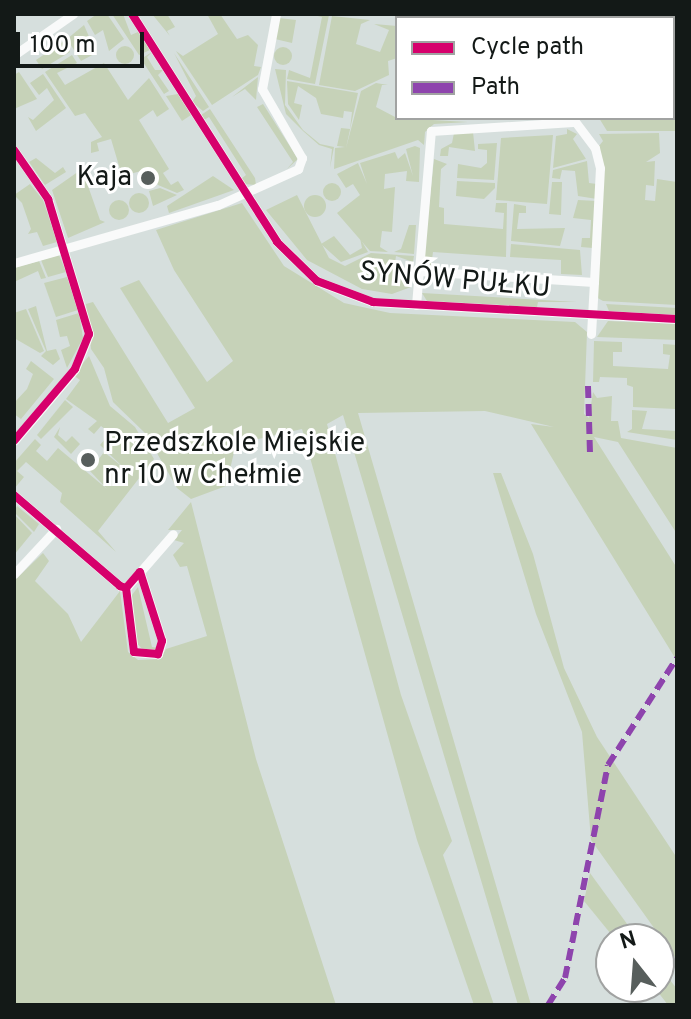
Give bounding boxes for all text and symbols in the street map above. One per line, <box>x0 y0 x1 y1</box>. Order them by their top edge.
scale bar <box>20 16 148 66</box>
legend <box>395 16 675 120</box>
text: 100 m <box>30 31 96 61</box>
text: Cycle path <box>471 33 584 63</box>
text: Path <box>471 73 520 103</box>
place label: Kaja <box>77 161 132 195</box>
marker: Kaja <box>139 169 157 187</box>
street label: SYNÓW PUŁKU <box>358 256 552 306</box>
place label: Przedszkole Miejskie nr 10 w Chełmie <box>104 427 365 493</box>
marker: Przedszkole Miejskie nr 10 w Chełmie <box>79 451 97 469</box>
north arrow <box>595 923 675 1003</box>
text: N <box>617 926 640 957</box>

